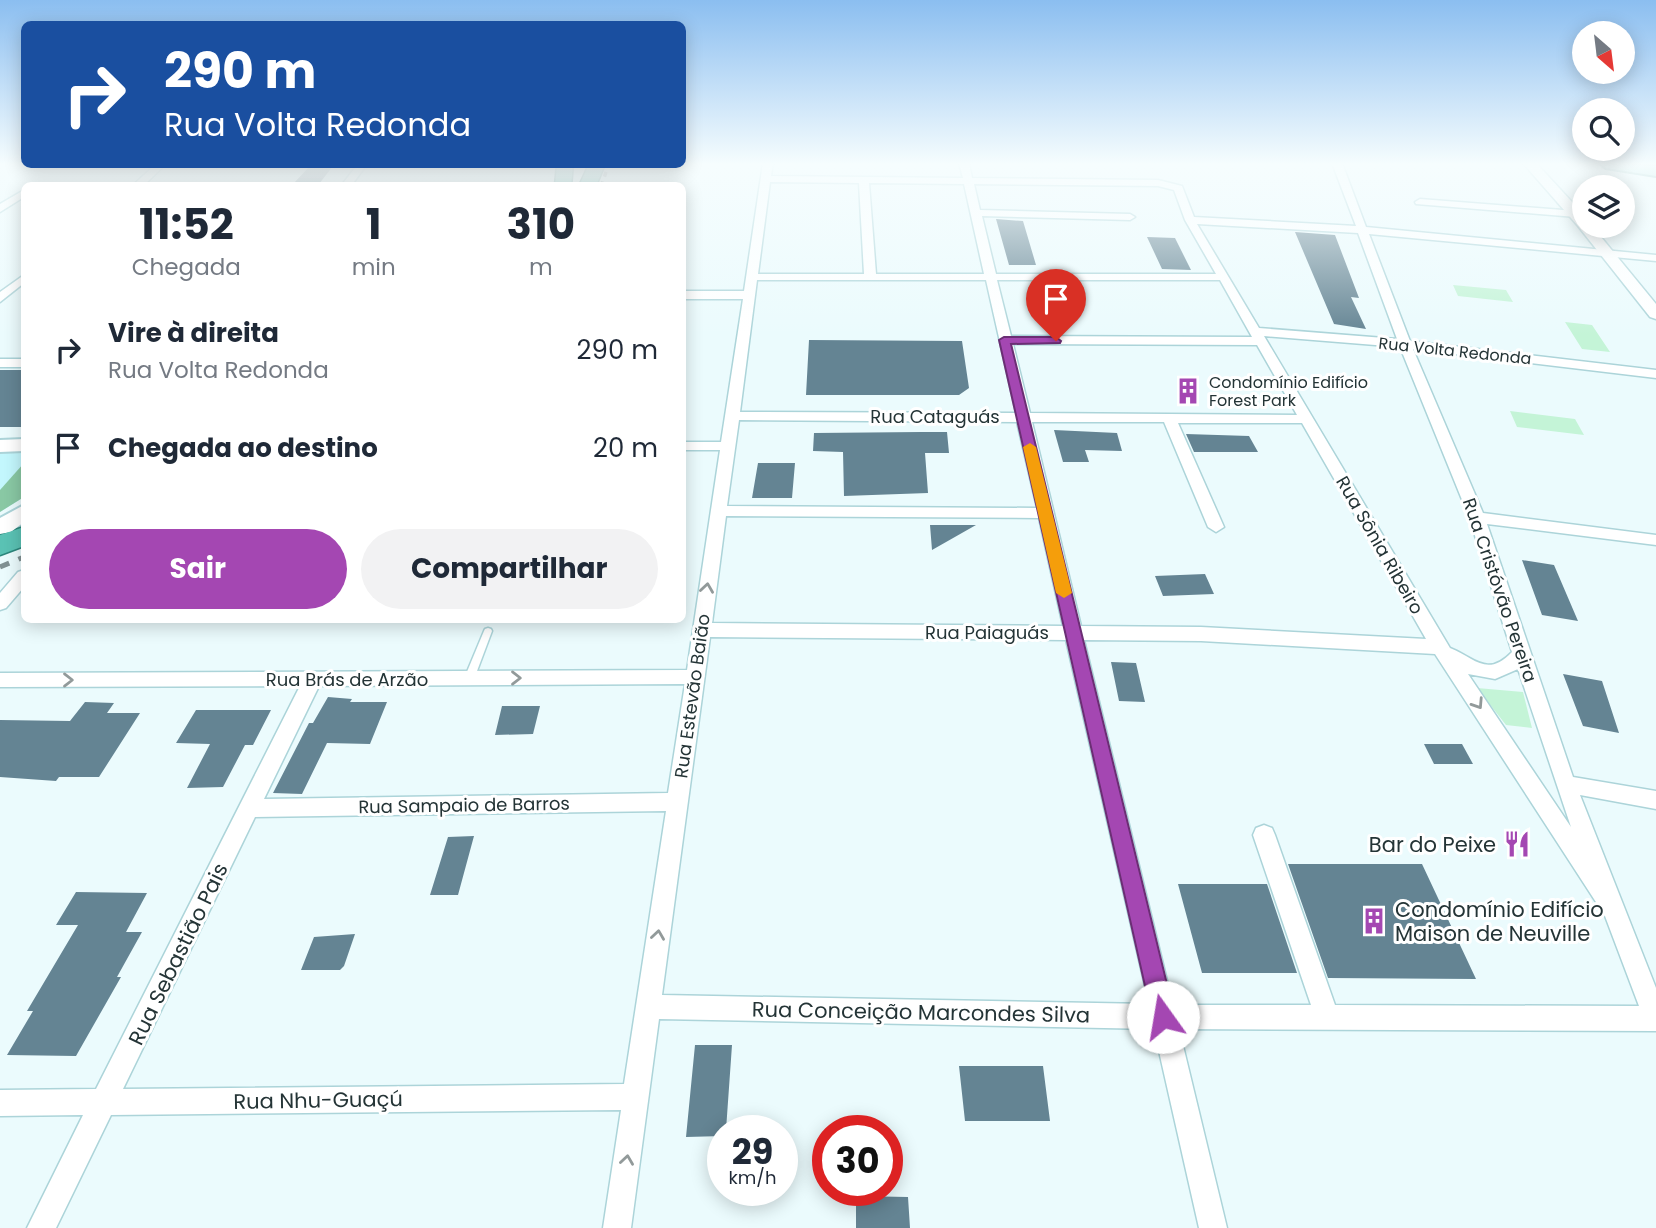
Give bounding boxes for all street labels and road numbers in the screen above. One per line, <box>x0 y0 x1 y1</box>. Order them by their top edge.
street label: Rua Volta Redonda <box>1377 332 1533 370</box>
street label: Rua Cataguás <box>870 404 1000 429</box>
street label: Rua Sônia Ribeiro <box>1330 471 1430 619</box>
street label: Rua Cristóvão Pereira <box>1457 495 1543 685</box>
street label: Rua Estevão Baião <box>668 612 716 780</box>
street label: Rua Paiaguás <box>925 620 1049 645</box>
street label: Rua Brás de Arzão <box>266 667 428 692</box>
street label: Rua Sampaio de Barros <box>358 791 570 819</box>
street label: Rua Sebastião Pais <box>121 858 235 1050</box>
street label: Rua Conceição Marcondes Silva <box>752 995 1090 1029</box>
street label: Rua Nhu-Guaçú <box>233 1084 403 1116</box>

